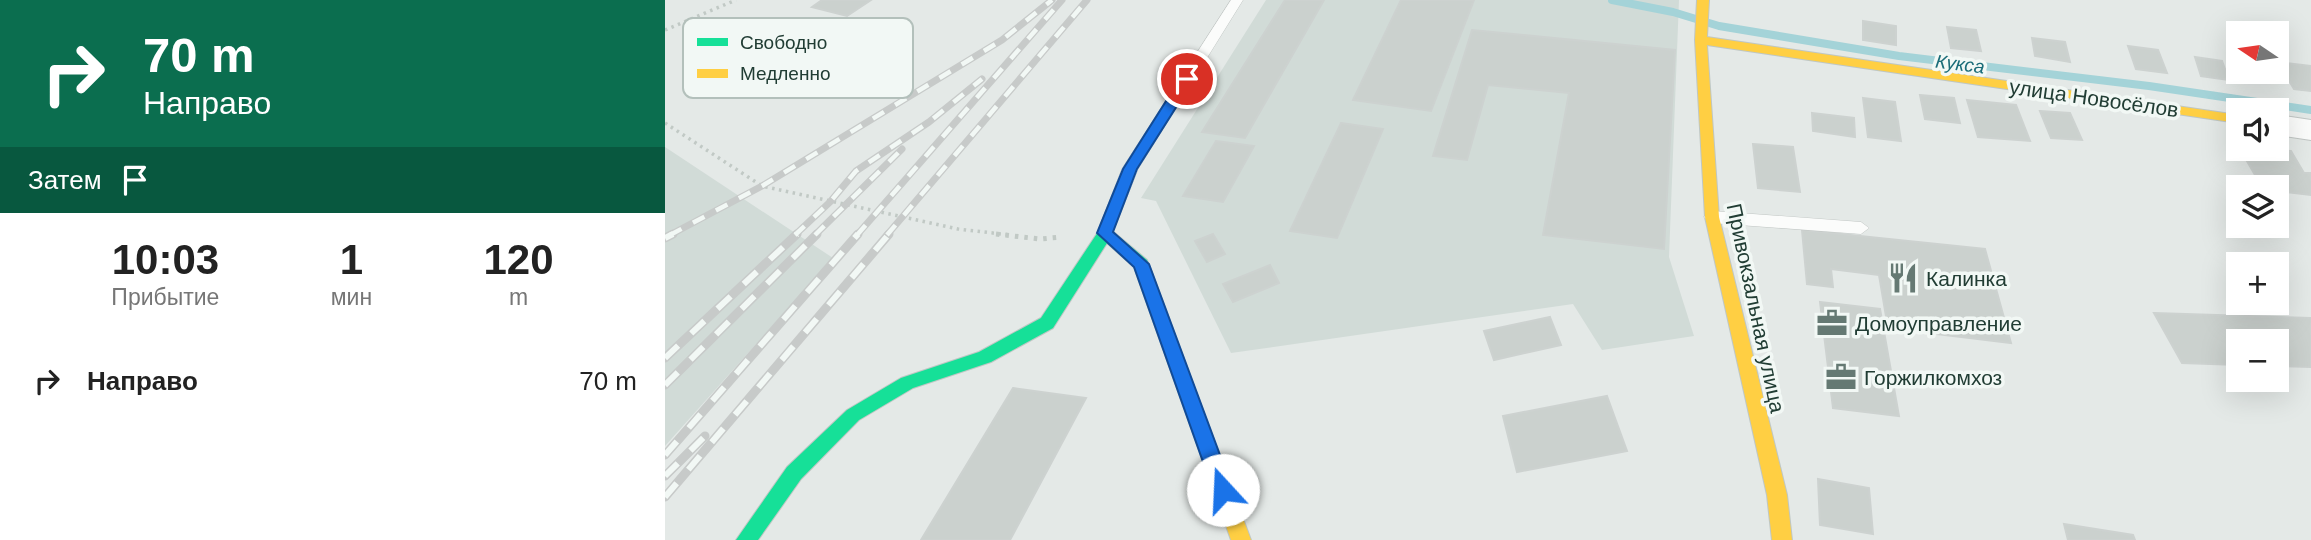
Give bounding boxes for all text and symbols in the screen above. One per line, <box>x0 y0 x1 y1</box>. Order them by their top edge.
legend <box>683 18 913 98</box>
north arrow <box>2226 21 2289 84</box>
map controls <box>2226 21 2289 392</box>
icon: right <box>28 28 119 119</box>
text: 70 m <box>143 28 255 82</box>
text: Свободно <box>740 32 827 53</box>
pin <box>1157 49 1217 109</box>
water label: Кукса <box>1934 51 1986 77</box>
icon: arrive <box>1168 60 1206 98</box>
text: Медленно <box>740 63 830 84</box>
street label: улица Новосёлов <box>2008 75 2180 121</box>
text: Направо <box>143 85 271 121</box>
button: sound <box>2226 98 2289 161</box>
icon: arrive <box>116 161 154 199</box>
text: Затем <box>28 165 102 195</box>
button: layers <box>2226 175 2289 238</box>
street label: Привокзальная улица <box>1723 201 1789 415</box>
text: 10:03 <box>112 236 219 283</box>
text: 1 <box>340 236 363 283</box>
text: 120 <box>484 236 554 283</box>
button: + <box>2226 252 2289 315</box>
restaurant icon: Калинка <box>1886 261 1920 295</box>
place label: Калинка <box>1926 267 2007 290</box>
text: Прибытие <box>111 284 219 310</box>
text: мин <box>331 284 372 310</box>
text: m <box>509 284 528 310</box>
office icon: Домоуправление <box>1815 306 1849 340</box>
place label: Домоуправление <box>1855 312 2022 335</box>
button: − <box>2226 329 2289 392</box>
office icon: Горжилкомхоз <box>1824 360 1858 394</box>
icon: right <box>28 362 66 400</box>
text: Направо <box>87 366 198 396</box>
text: 70 m <box>579 366 637 396</box>
place label: Горжилкомхоз <box>1864 366 2002 389</box>
position arrow <box>1186 453 1260 527</box>

